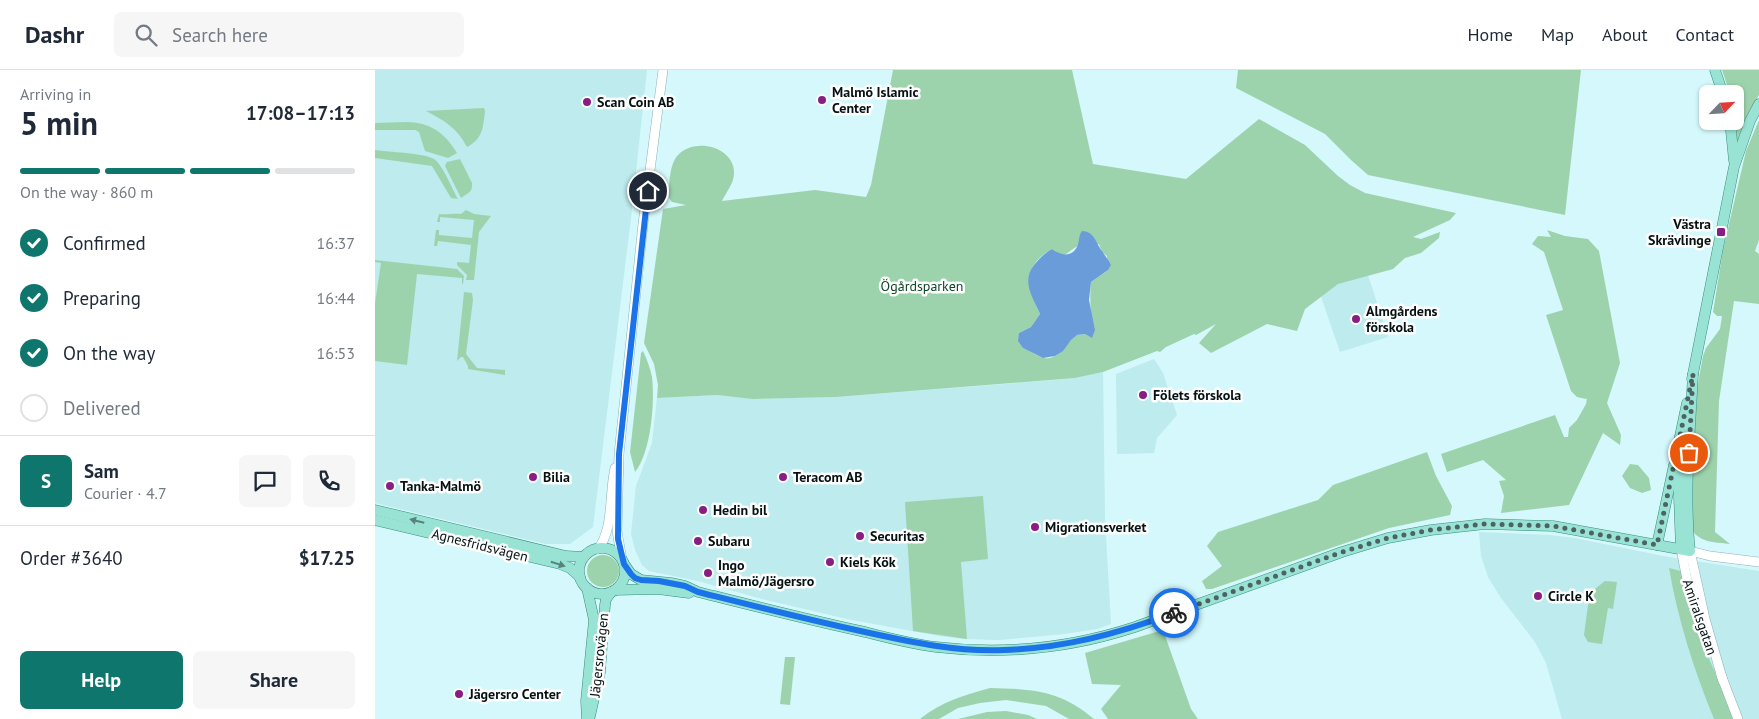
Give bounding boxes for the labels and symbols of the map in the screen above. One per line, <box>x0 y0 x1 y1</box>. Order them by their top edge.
place label: Malmö Islamic Center <box>832 83 919 117</box>
north arrow <box>1699 85 1744 130</box>
place label: Scan Coin AB <box>597 93 674 111</box>
marker: Malmö Islamic Center <box>816 94 828 106</box>
marker: Scan Coin AB <box>581 96 593 108</box>
pin <box>627 170 669 212</box>
place label: Västra Skrävlinge <box>1648 215 1711 249</box>
marker: Västra Skrävlinge <box>1715 226 1727 238</box>
park label: Ögårdsparken <box>881 277 963 295</box>
place label: Almgårdens förskola <box>1366 302 1438 336</box>
marker: Almgårdens förskola <box>1350 313 1362 325</box>
place label: Fölets förskola <box>1153 386 1241 404</box>
marker: Fölets förskola <box>1137 389 1149 401</box>
pin <box>1668 432 1710 474</box>
place label: Bilia <box>543 468 570 486</box>
place label: Teracom AB <box>793 468 862 486</box>
marker: Bilia <box>527 471 539 483</box>
marker: Teracom AB <box>777 471 789 483</box>
place label: Tanka-Malmö <box>400 477 481 495</box>
marker: Tanka-Malmö <box>384 480 396 492</box>
place label: Hedin bil <box>713 501 768 519</box>
marker: Hedin bil <box>697 504 709 516</box>
one-way arrow <box>410 517 425 525</box>
place label: Migrationsverket <box>1045 518 1146 536</box>
marker: Migrationsverket <box>1029 521 1041 533</box>
street label: Agnesfridsvägen <box>430 524 530 566</box>
place label: Securitas <box>870 527 925 545</box>
marker: Securitas <box>854 530 866 542</box>
place label: Subaru <box>708 532 750 550</box>
marker: Subaru <box>692 535 704 547</box>
place label: Kiels Kök <box>840 553 896 571</box>
place label: Ingo Malmö/Jägersro <box>718 556 815 590</box>
marker: Kiels Kök <box>824 556 836 568</box>
one-way arrow <box>551 561 566 569</box>
marker: Ingo Malmö/Jägersro <box>702 567 714 579</box>
street label: Amiralsgatan <box>1679 577 1721 657</box>
place label: Circle K <box>1548 587 1594 605</box>
courier <box>1149 588 1199 638</box>
marker: Circle K <box>1532 590 1544 602</box>
street label: Jägersrovägen <box>586 612 612 699</box>
place label: Jägersro Center <box>468 685 561 703</box>
marker: Jägersro Center <box>453 688 465 700</box>

